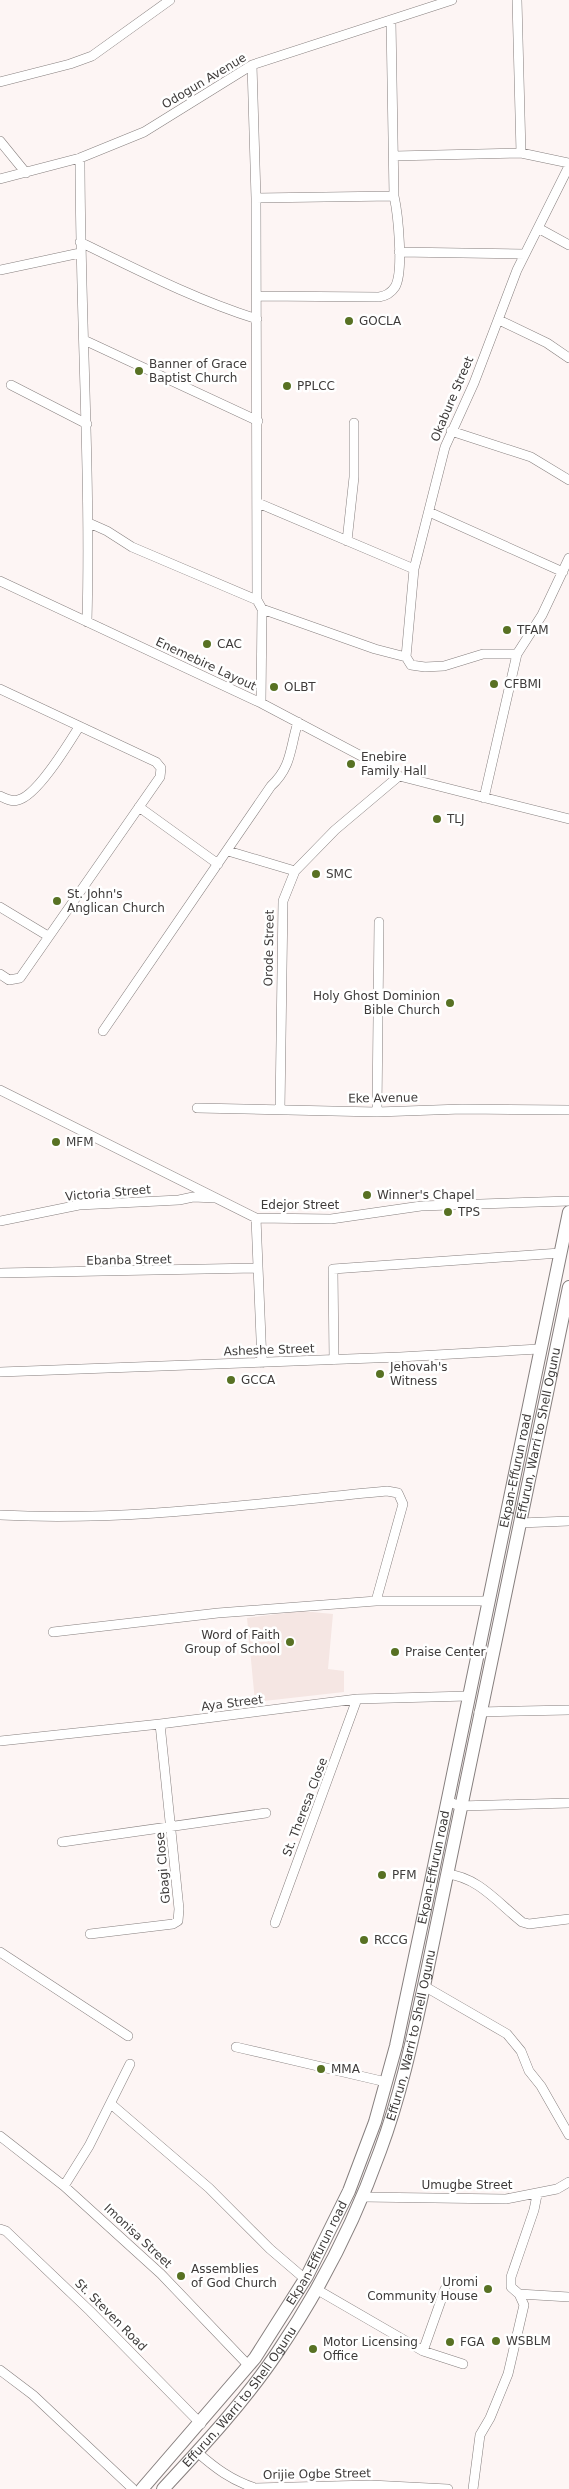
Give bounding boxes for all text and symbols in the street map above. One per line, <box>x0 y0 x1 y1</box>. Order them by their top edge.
street label: Odogun Avenue <box>159 50 249 112</box>
place label: GOCLA <box>359 314 402 328</box>
marker: GOCLA <box>343 315 355 327</box>
street label: Okabure Street <box>428 354 476 444</box>
place label: Banner of Grace Baptist Church <box>149 357 247 385</box>
marker: Banner of Grace Baptist Church <box>133 365 145 377</box>
place label: PPLCC <box>297 379 335 393</box>
marker: PPLCC <box>281 380 293 392</box>
place label: TFAM <box>516 623 549 637</box>
marker: TFAM <box>501 624 513 636</box>
street label: Enemebire Layout <box>154 635 259 694</box>
place label: CAC <box>217 637 242 651</box>
marker: CAC <box>201 638 213 650</box>
place label: CFBMI <box>504 677 541 691</box>
marker: CFBMI <box>488 678 500 690</box>
place label: OLBT <box>284 680 316 694</box>
marker: OLBT <box>268 681 280 693</box>
place label: Enebire Family Hall <box>361 750 426 778</box>
marker: Enebire Family Hall <box>345 758 357 770</box>
place label: TLJ <box>446 812 465 826</box>
marker: TLJ <box>431 813 443 825</box>
place label: SMC <box>326 867 352 881</box>
marker: SMC <box>310 868 322 880</box>
place label: St. John's Anglican Church <box>67 887 165 915</box>
marker: St. John's Anglican Church <box>51 895 63 907</box>
street label: Orode Street <box>261 909 277 986</box>
place label: Holy Ghost Dominion Bible Church <box>313 989 440 1017</box>
marker: Holy Ghost Dominion Bible Church <box>444 997 456 1009</box>
street label: Eke Avenue <box>348 1090 418 1106</box>
place label: MFM <box>66 1135 94 1149</box>
marker: MFM <box>50 1136 62 1148</box>
street label: Victoria Street <box>65 1182 152 1204</box>
place label: Winner's Chapel <box>377 1188 475 1202</box>
marker: Winner's Chapel <box>361 1189 373 1201</box>
street label: Edejor Street <box>261 1198 340 1212</box>
place label: TPS <box>457 1205 480 1219</box>
marker: TPS <box>442 1206 454 1218</box>
street label: Ebanba Street <box>86 1252 172 1268</box>
street label: Asheshe Street <box>223 1341 315 1359</box>
street label: Effurun, Warri to Shell Ogunu <box>514 1346 563 1521</box>
place label: Jehovah's Witness <box>389 1360 447 1388</box>
marker: Jehovah's Witness <box>374 1368 386 1380</box>
place label: GCCA <box>241 1373 276 1387</box>
marker: GCCA <box>225 1374 237 1386</box>
street label: Ekpan-Effurun road <box>497 1413 534 1529</box>
place label: Word of Faith Group of School <box>184 1628 280 1656</box>
marker: Word of Faith Group of School <box>284 1636 296 1648</box>
place label: Praise Center <box>405 1645 486 1659</box>
marker: Praise Center <box>389 1646 401 1658</box>
street label: Aya Street <box>200 1692 264 1714</box>
street label: St. Theresa Close <box>280 1756 330 1858</box>
street label: Ekpan-Effurun road <box>415 1809 452 1926</box>
street label: Gbagi Close <box>153 1832 173 1904</box>
place label: PFM <box>392 1868 417 1882</box>
marker: PFM <box>376 1869 388 1881</box>
place label: RCCG <box>374 1933 408 1947</box>
marker: RCCG <box>358 1934 370 1946</box>
street label: Effurun, Warri to Shell Ogunu <box>384 1948 438 2123</box>
place label: MMA <box>331 2062 361 2076</box>
marker: MMA <box>315 2063 327 2075</box>
street label: Umugbe Street <box>422 2178 513 2192</box>
street label: Ekpan-Effurun road <box>283 2199 350 2308</box>
street label: Imonisa Street <box>101 2201 175 2271</box>
place label: Assemblies of God Church <box>191 2262 277 2290</box>
marker: Assemblies of God Church <box>175 2270 187 2282</box>
place label: Uromi Community House <box>367 2275 478 2303</box>
street label: St. Steven Road <box>72 2276 150 2354</box>
marker: Uromi Community House <box>482 2283 494 2295</box>
street label: Effurun, Warri to Shell Ogunu <box>180 2324 299 2470</box>
place label: WSBLM <box>506 2334 551 2348</box>
place label: Motor Licensing Office <box>323 2335 418 2363</box>
place label: FGA <box>460 2335 485 2349</box>
marker: WSBLM <box>490 2335 502 2347</box>
marker: FGA <box>444 2336 456 2348</box>
marker: Motor Licensing Office <box>307 2343 319 2355</box>
street label: Orijie Ogbe Street <box>263 2466 371 2482</box>

